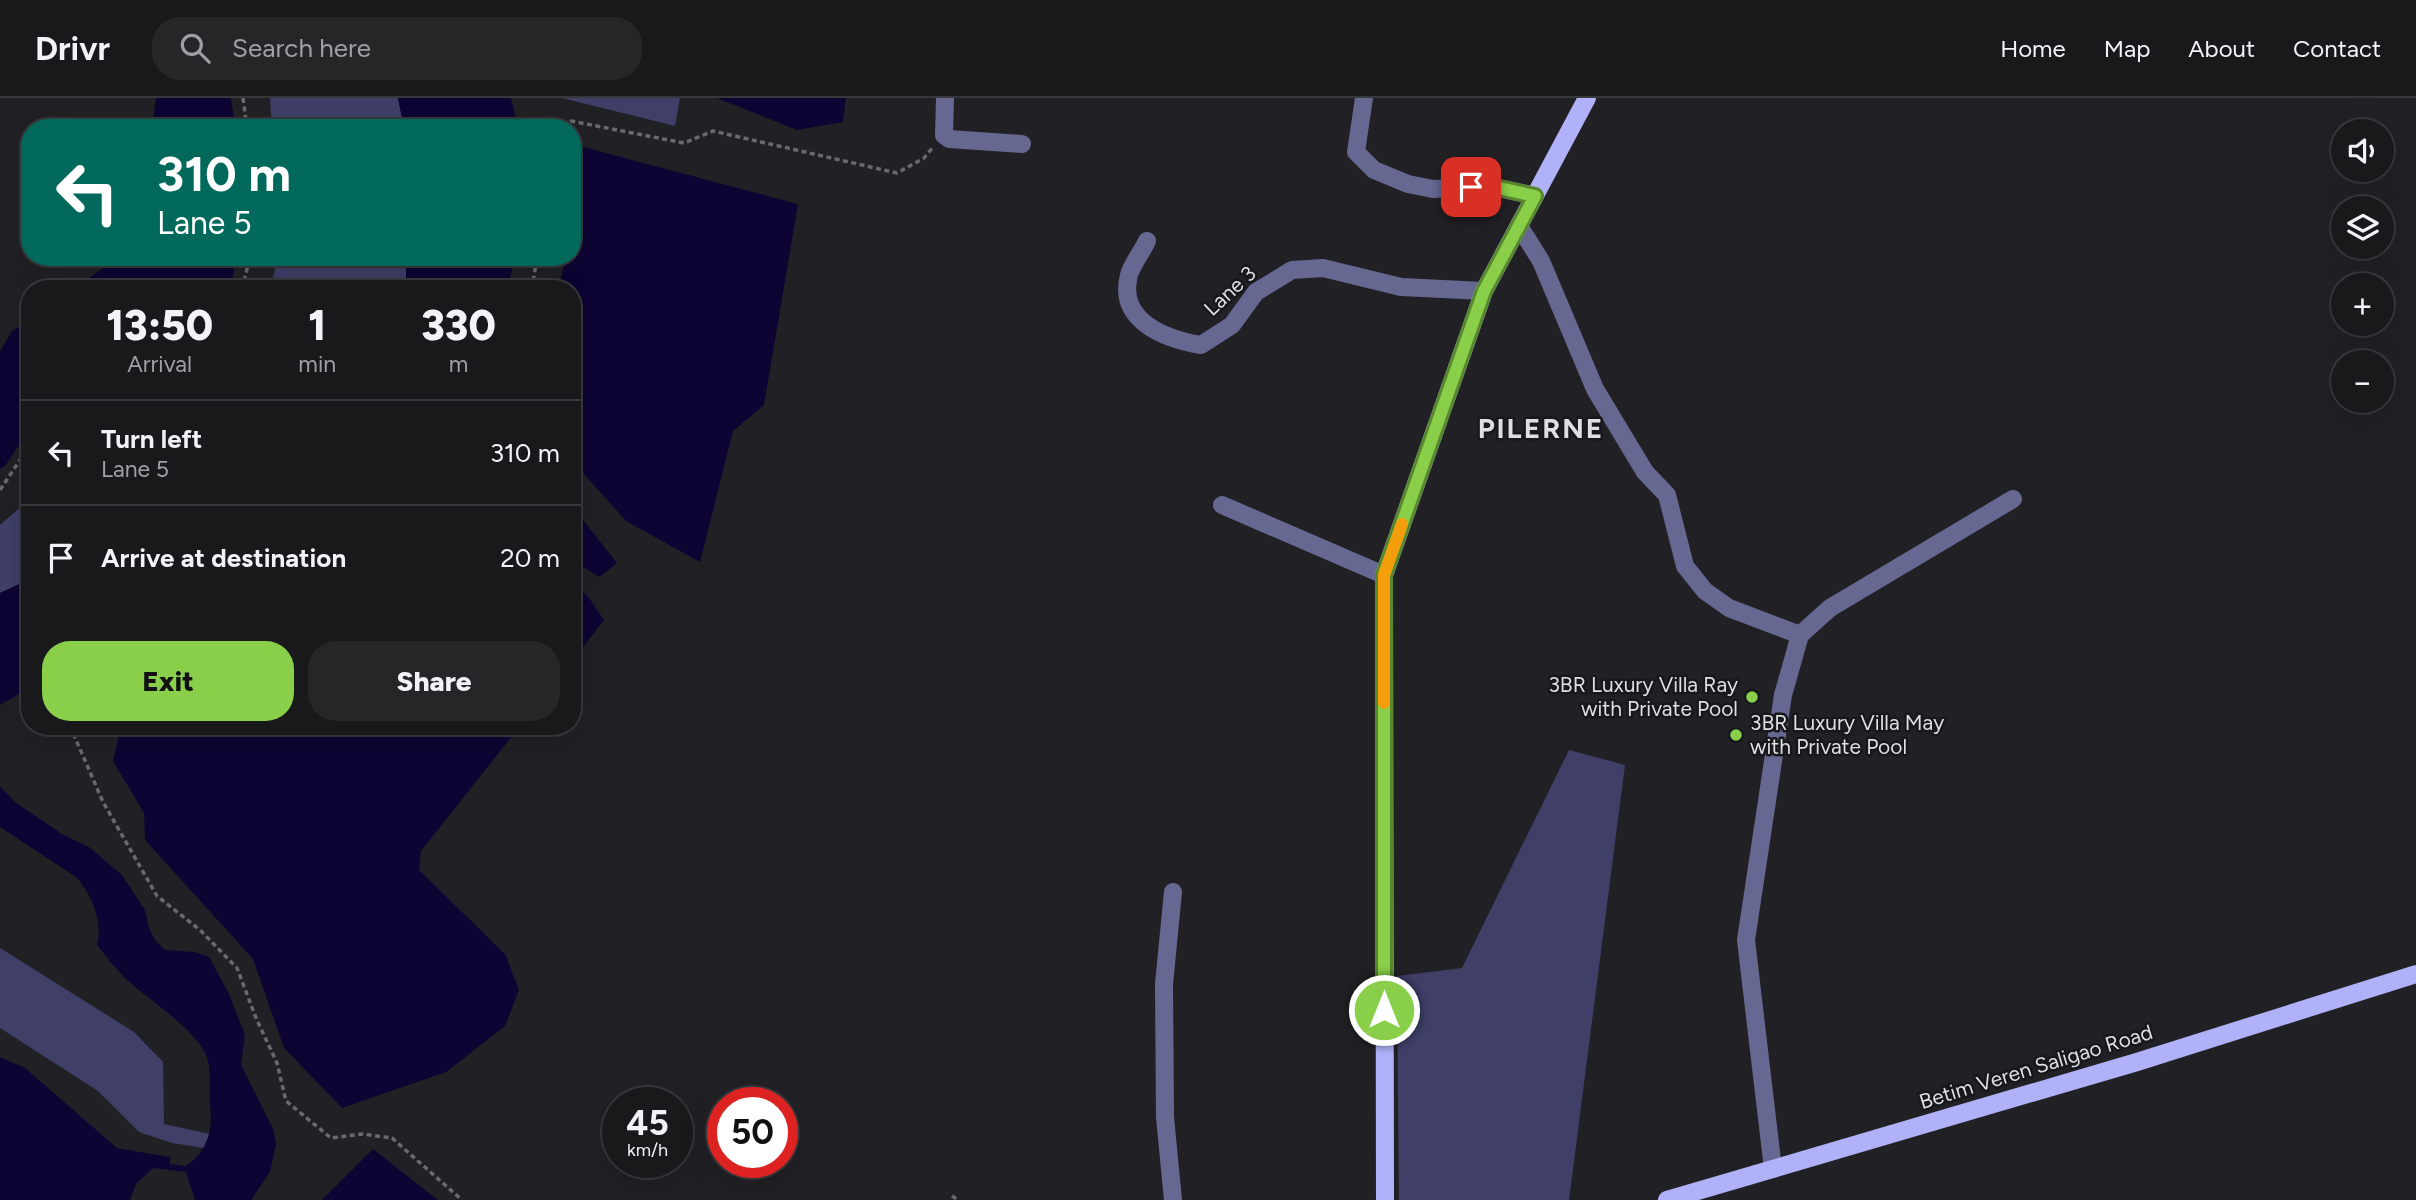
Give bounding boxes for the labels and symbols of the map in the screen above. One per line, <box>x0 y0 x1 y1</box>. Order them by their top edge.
pin <box>1441 157 1501 217</box>
street label: Lane 3 <box>1199 261 1261 321</box>
district label: PILERNE <box>1478 411 1604 445</box>
place label: 3BR Luxury Villa Ray with Private Pool <box>1548 672 1738 721</box>
marker: 3BR Luxury Villa Ray with Private Pool <box>1744 689 1760 705</box>
place label: 3BR Luxury Villa May with Private Pool <box>1750 710 1944 759</box>
marker: 3BR Luxury Villa May with Private Pool <box>1728 727 1744 743</box>
position arrow <box>1347 973 1421 1047</box>
street label: Betim Veren Saligao Road <box>1916 1019 2156 1114</box>
speed limit sign: 50 <box>707 1087 798 1178</box>

